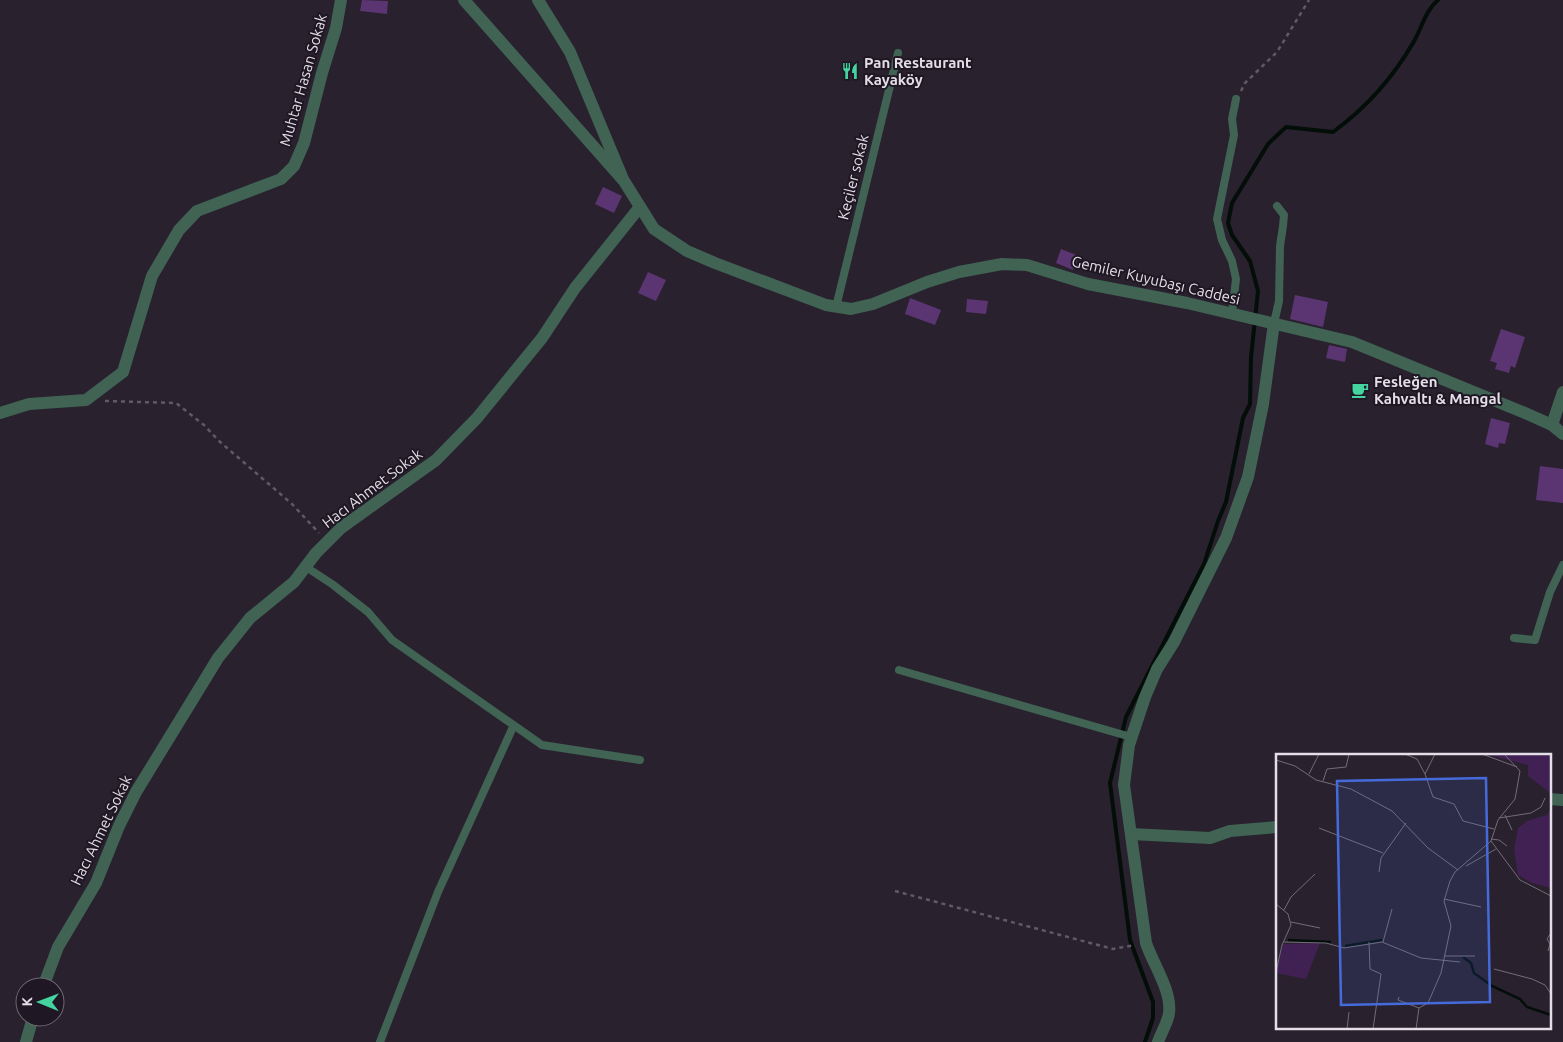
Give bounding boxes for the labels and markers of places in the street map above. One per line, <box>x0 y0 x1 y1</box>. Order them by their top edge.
place label: Pan Restaurant Kayaköy <box>864 54 972 88</box>
restaurant icon: Pan Restaurant Kayaköy <box>840 61 860 81</box>
place label: Fesleğen Kahvaltı & Mangal <box>1374 373 1502 407</box>
cafe icon: Fesleğen Kahvaltı & Mangal <box>1350 380 1370 400</box>

